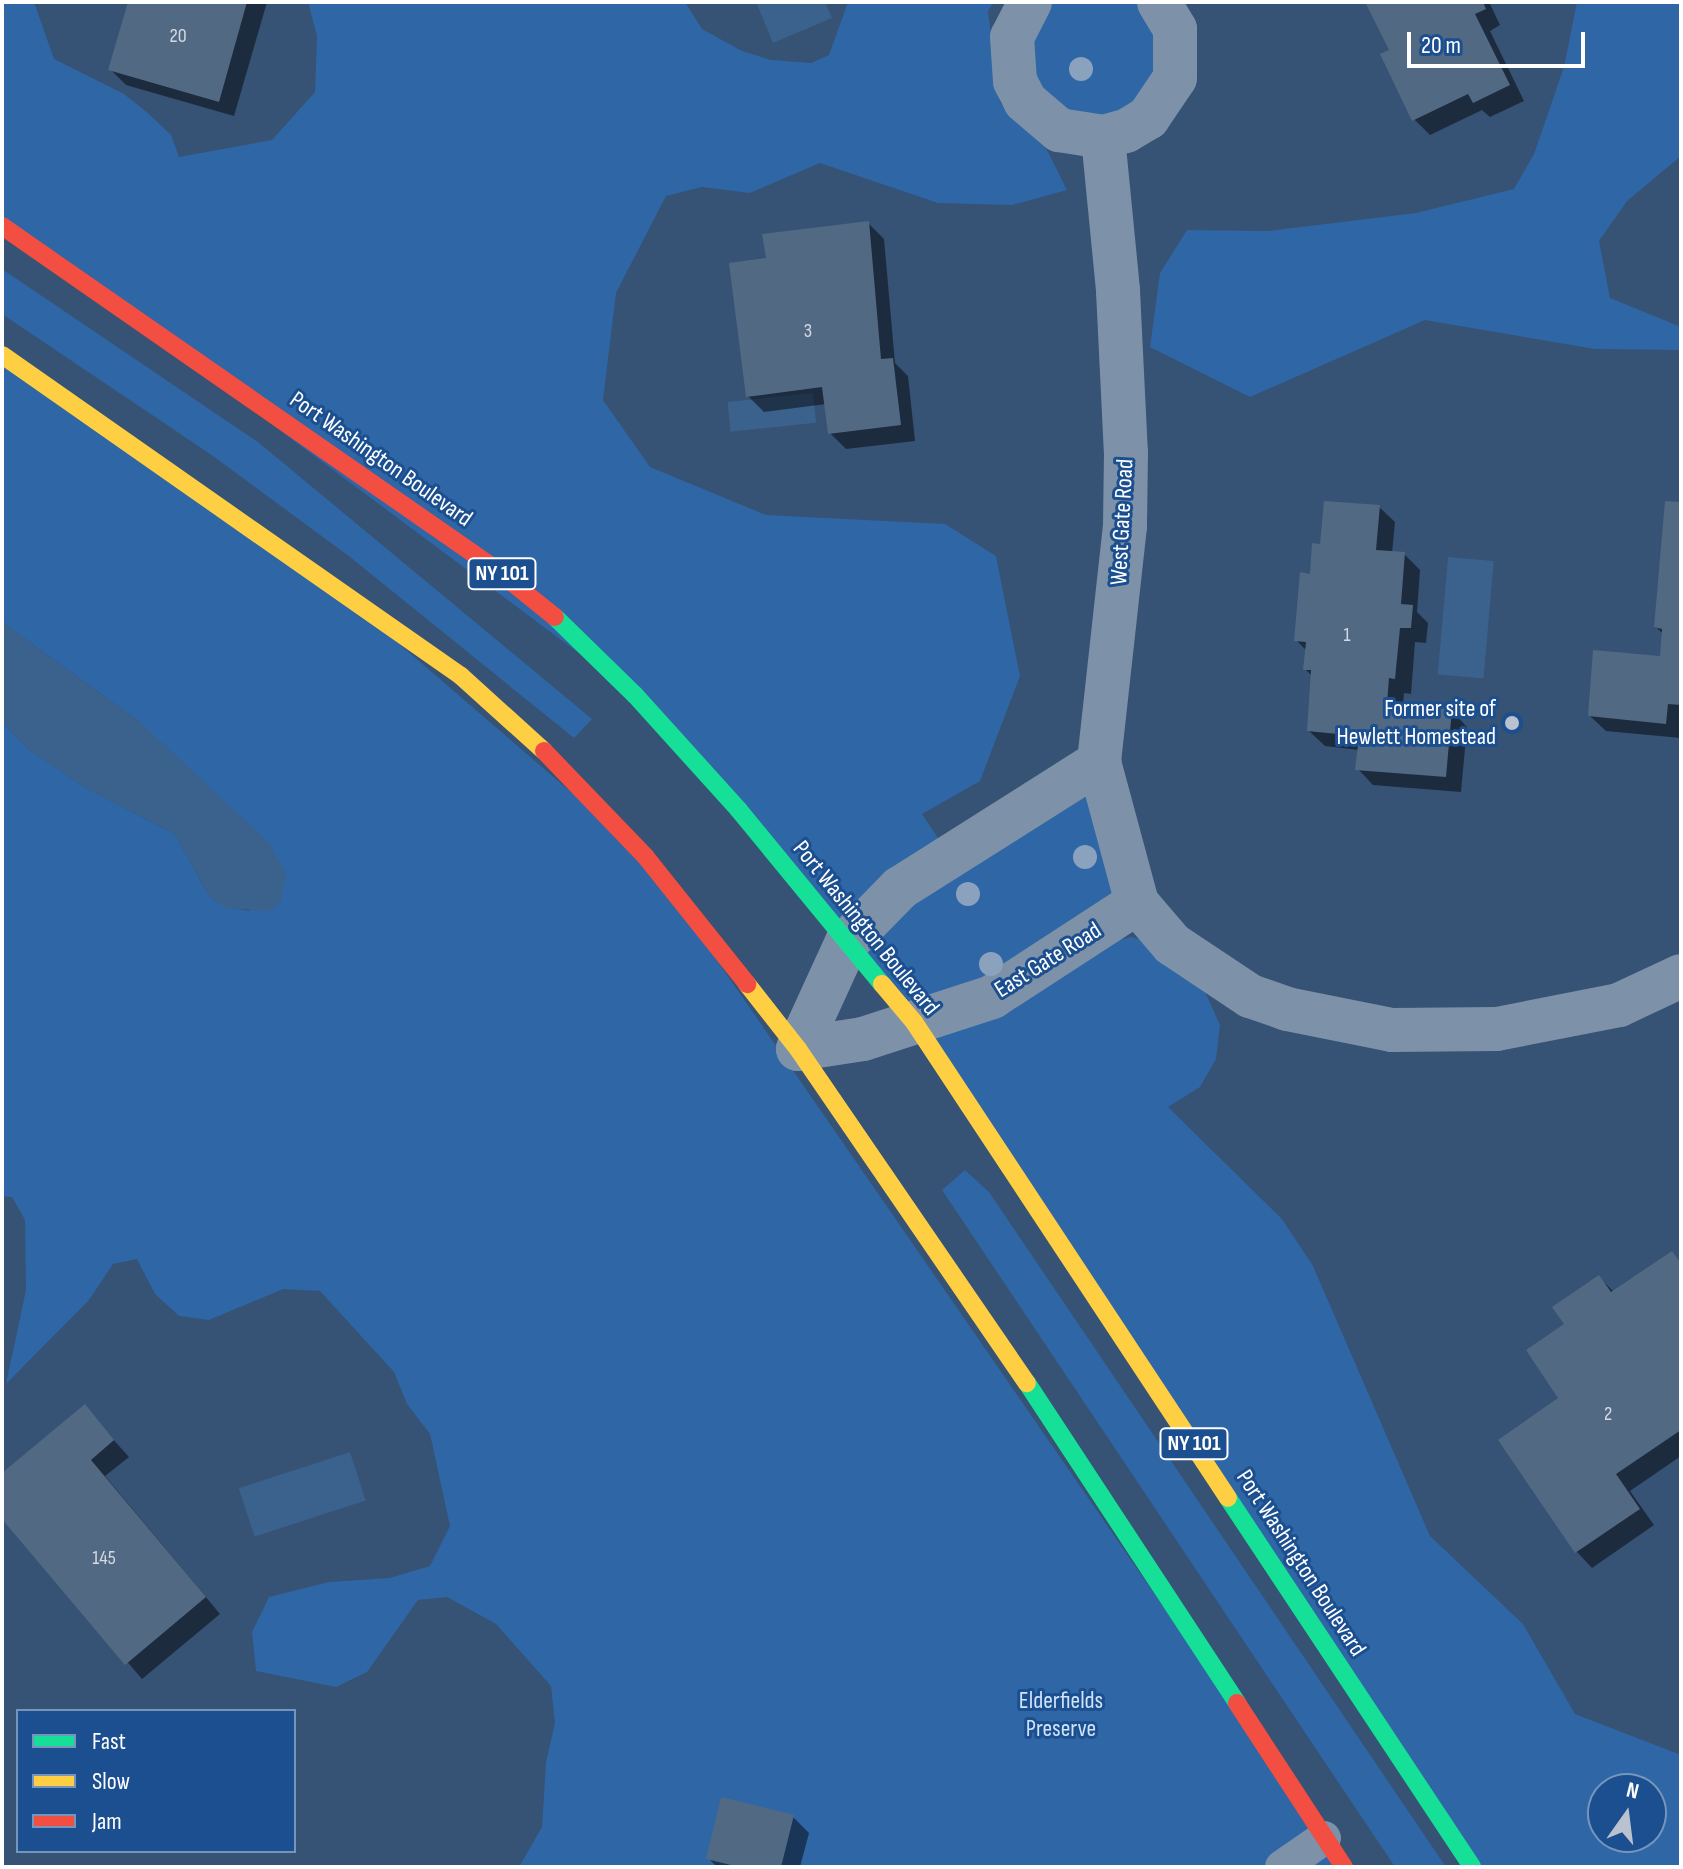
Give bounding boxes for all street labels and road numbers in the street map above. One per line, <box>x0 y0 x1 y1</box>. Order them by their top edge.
street label: Port Washington Boulevard <box>284 385 478 533</box>
street label: West Gate Road <box>1104 458 1140 586</box>
road number: NY 101 <box>466 556 538 592</box>
street label: Port Washington Boulevard <box>787 835 945 1021</box>
street label: East Gate Road <box>989 916 1107 1004</box>
road number: NY 101 <box>1158 1426 1230 1462</box>
street label: Port Washington Boulevard <box>1230 1465 1372 1661</box>

